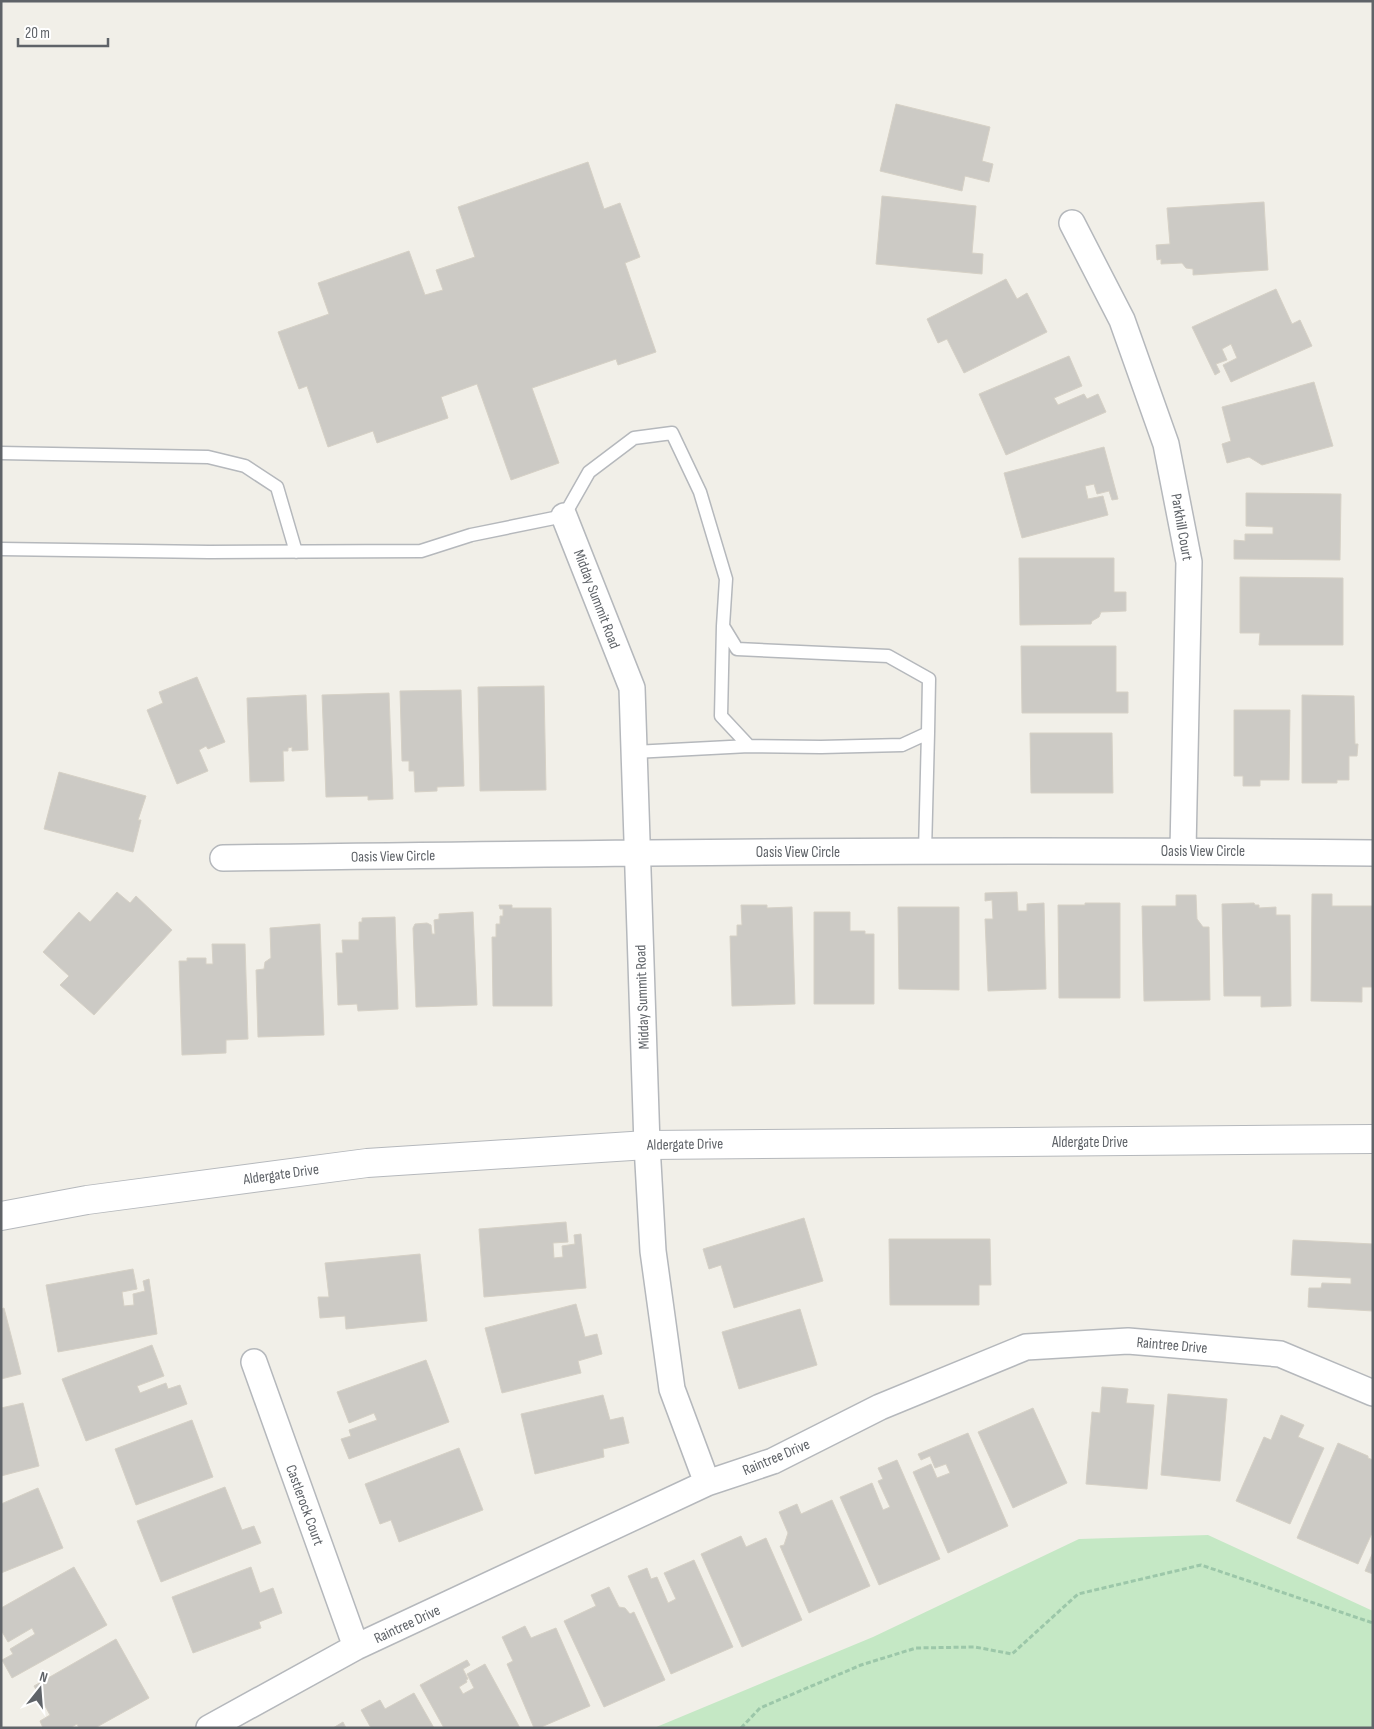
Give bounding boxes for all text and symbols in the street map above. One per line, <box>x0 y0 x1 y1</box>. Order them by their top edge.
scale bar <box>18 15 108 47</box>
text: 20 m <box>25 24 50 43</box>
street label: Parkhill Court <box>1166 492 1197 563</box>
street label: Midday Summit Road <box>569 547 624 651</box>
street label: Oasis View Circle <box>1161 842 1245 861</box>
street label: Oasis View Circle <box>756 843 840 862</box>
street label: Oasis View Circle <box>351 846 435 867</box>
street label: Midday Summit Road <box>631 944 654 1050</box>
street label: Aldergate Drive <box>1051 1133 1128 1152</box>
street label: Aldergate Drive <box>646 1134 723 1155</box>
street label: Aldergate Drive <box>241 1160 320 1189</box>
street label: Raintree Drive <box>1136 1333 1208 1358</box>
street label: Raintree Drive <box>740 1435 813 1480</box>
street label: Castlerock Court <box>281 1462 328 1549</box>
street label: Raintree Drive <box>371 1601 443 1648</box>
north arrow <box>15 1664 65 1714</box>
text: N <box>38 1668 50 1686</box>

